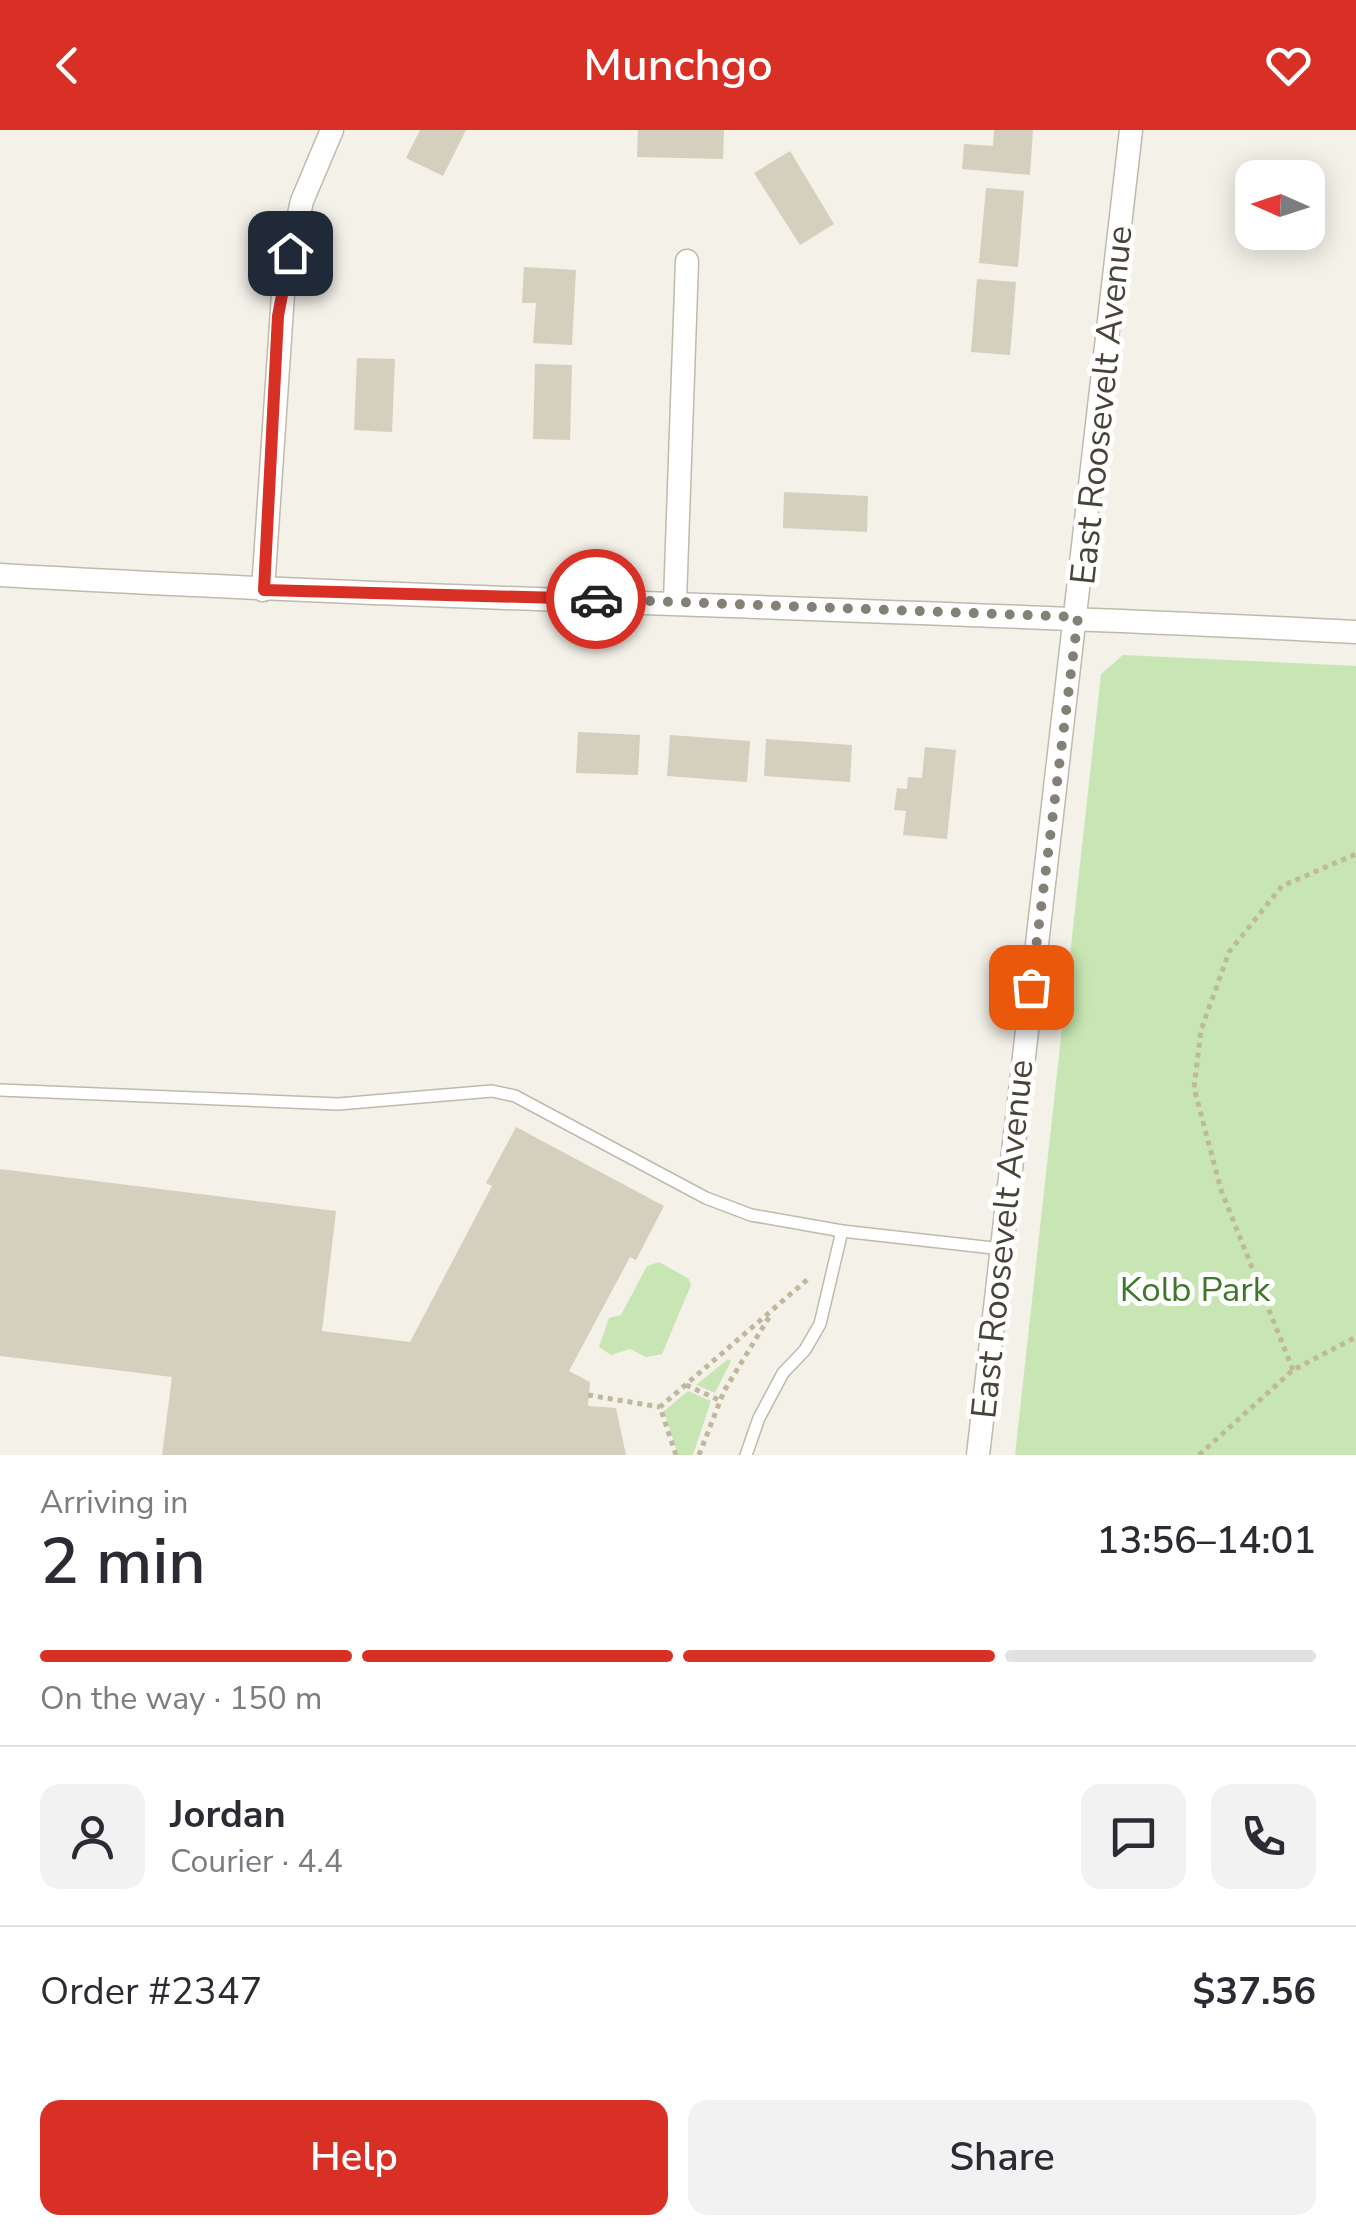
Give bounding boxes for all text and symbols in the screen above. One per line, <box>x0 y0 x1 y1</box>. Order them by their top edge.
text: Munchgo <box>583 35 773 96</box>
icon: back <box>40 38 95 93</box>
icon: heart <box>1261 38 1316 93</box>
north arrow <box>1235 160 1325 250</box>
map controls <box>1235 160 1325 250</box>
pin <box>248 211 333 296</box>
street label: East Roosevelt Avenue <box>1059 223 1144 587</box>
icon: home <box>263 226 318 281</box>
courier <box>546 549 646 649</box>
icon: car <box>569 572 624 627</box>
pin <box>989 945 1074 1030</box>
icon: bag <box>1004 960 1059 1015</box>
street label: East Roosevelt Avenue <box>960 1057 1045 1421</box>
park label: Kolb Park <box>1120 1266 1271 1313</box>
text: Arriving in <box>40 1481 188 1524</box>
text: 13:56–14:01 <box>1097 1515 1316 1566</box>
text: 2 min <box>40 1517 206 1606</box>
text: On the way · 150 m <box>40 1677 322 1720</box>
button: person <box>40 1784 145 1889</box>
button: chat <box>1081 1784 1186 1889</box>
button: phone <box>1211 1784 1316 1889</box>
text: Jordan <box>170 1789 286 1840</box>
text: Courier · 4.4 <box>170 1840 343 1883</box>
text: Order #2347 <box>40 1966 262 2017</box>
text: $37.56 <box>1193 1966 1316 2017</box>
button: Help <box>40 2100 668 2215</box>
button: Share <box>688 2100 1316 2215</box>

